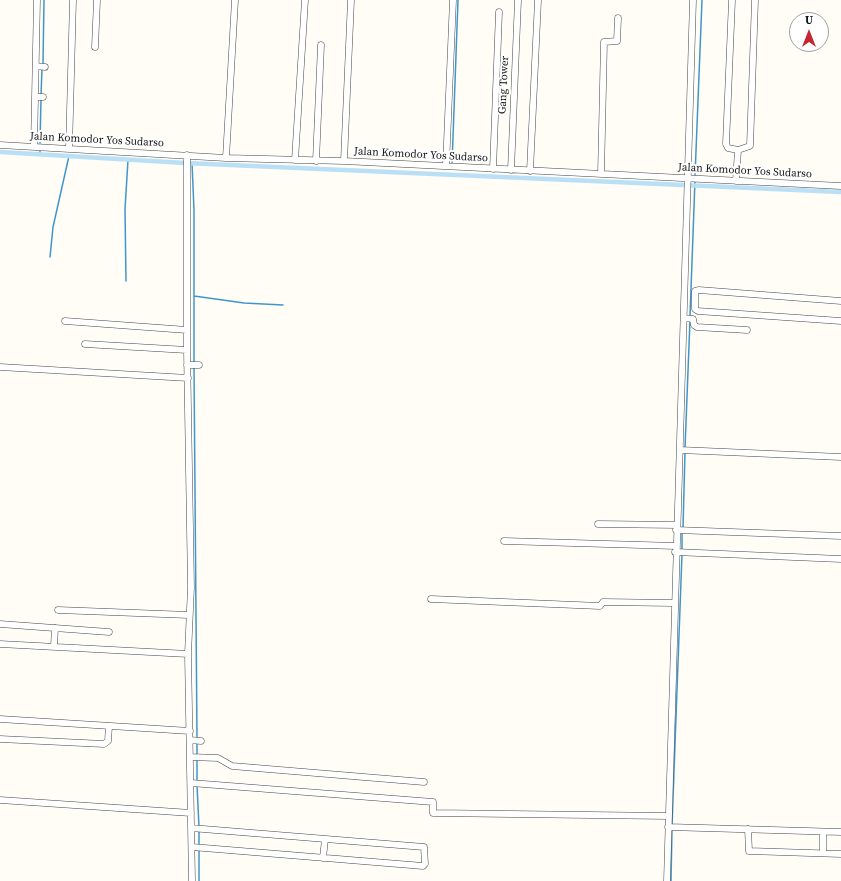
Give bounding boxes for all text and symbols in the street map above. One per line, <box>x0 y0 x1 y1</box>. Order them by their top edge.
north arrow <box>789 12 829 52</box>
text: U <box>805 13 813 28</box>
street label: Gang Tower <box>496 56 512 114</box>
street label: Jalan Komodor Yos Sudarso <box>30 130 164 150</box>
street label: Jalan Komodor Yos Sudarso <box>354 145 488 165</box>
street label: Jalan Komodor Yos Sudarso <box>678 161 812 181</box>

